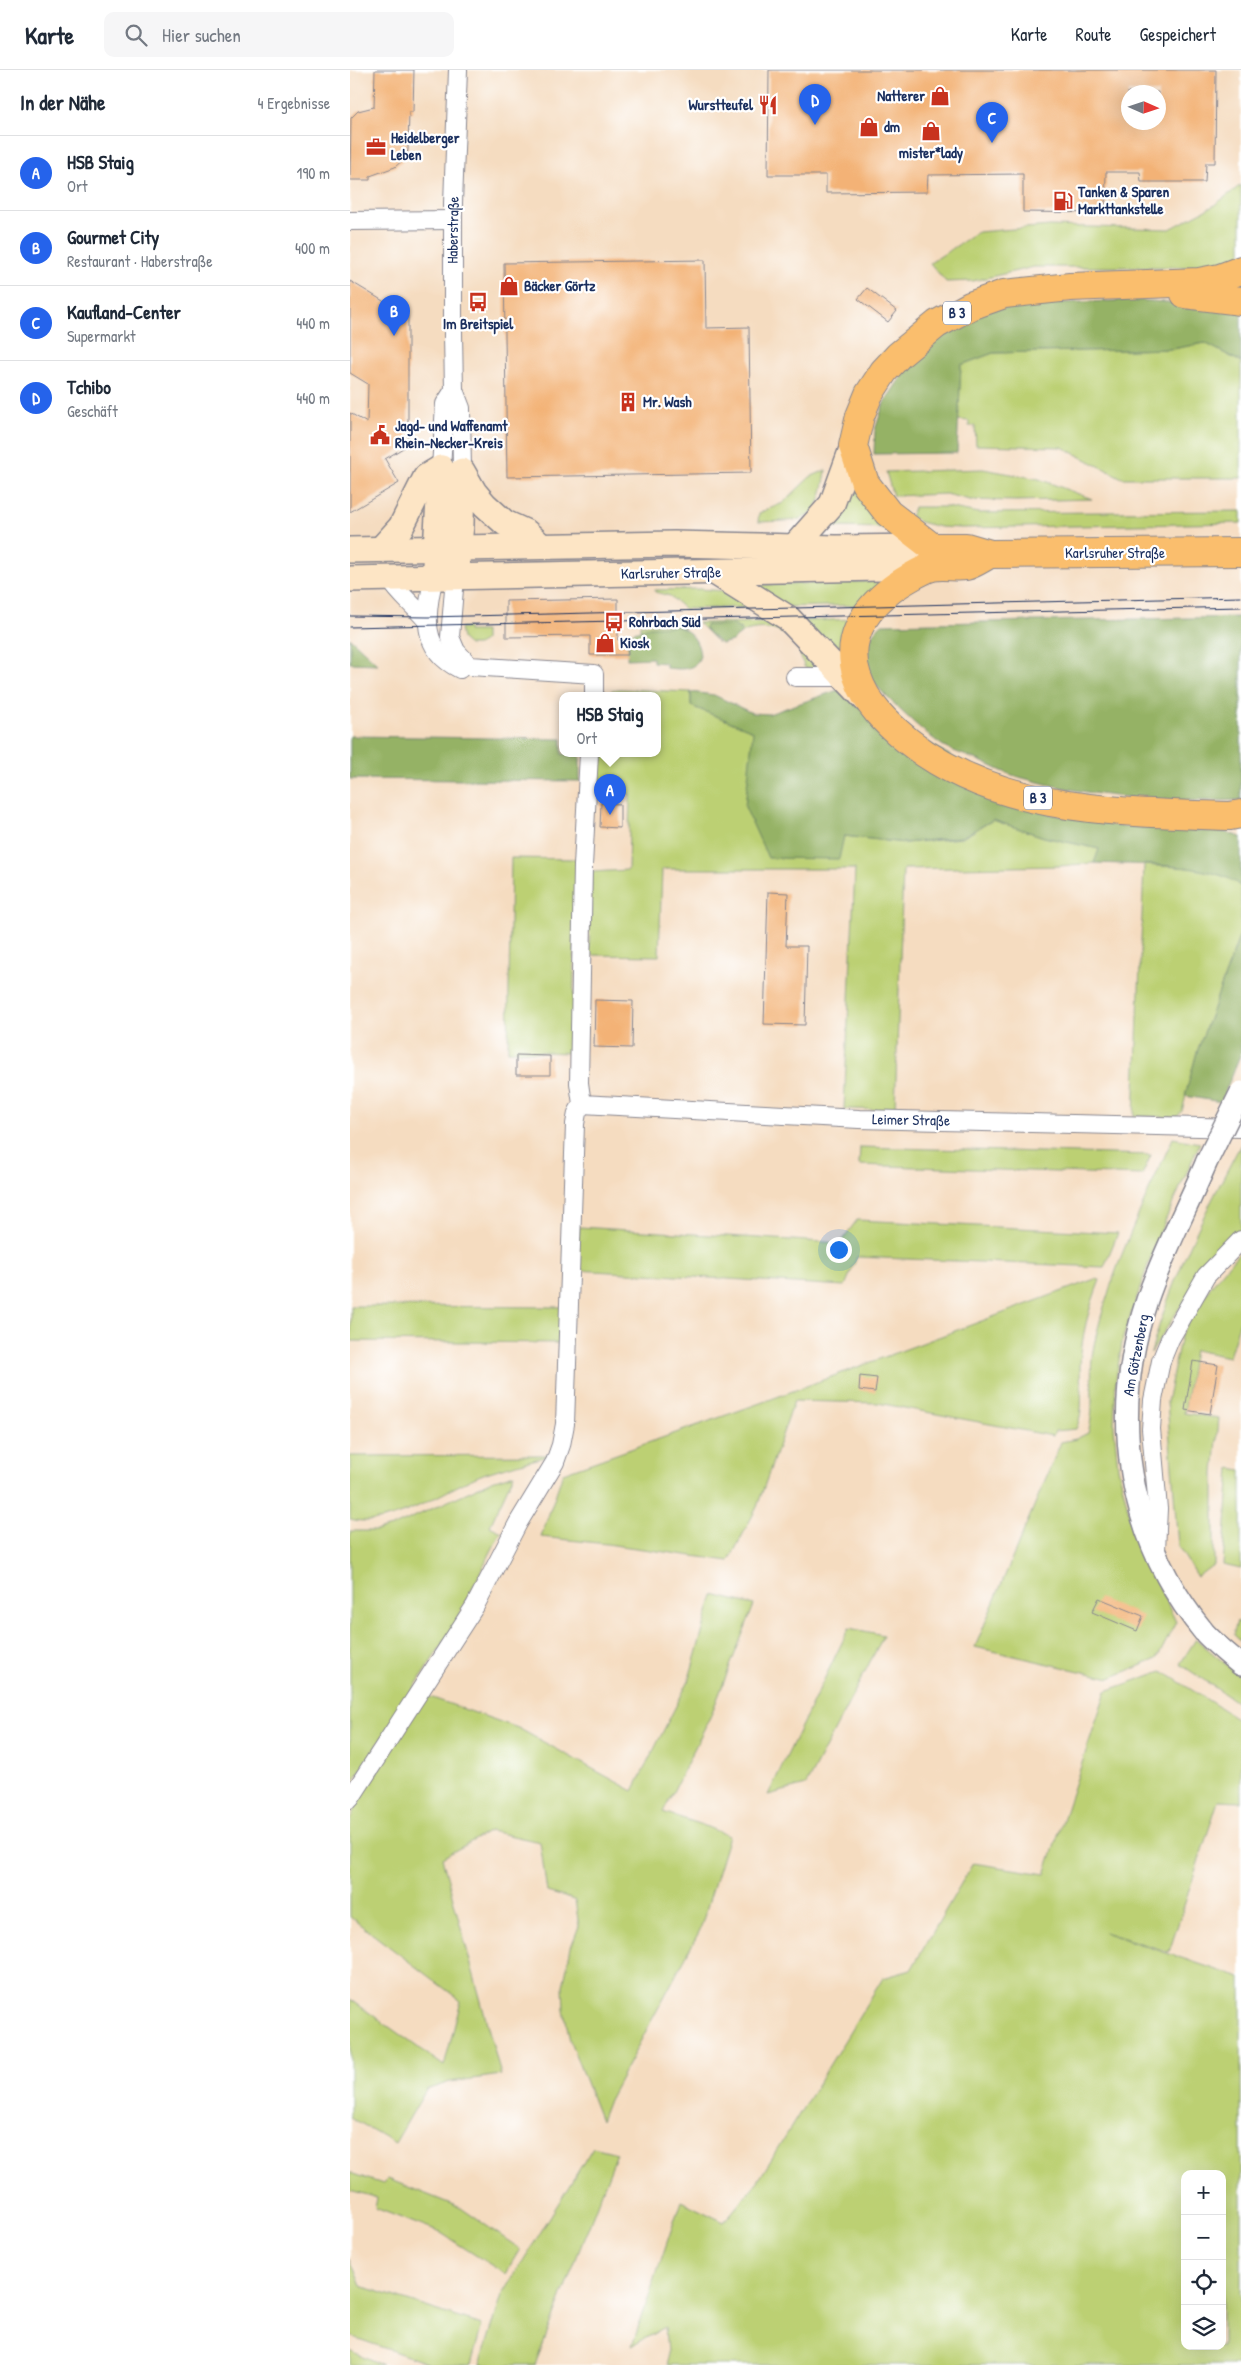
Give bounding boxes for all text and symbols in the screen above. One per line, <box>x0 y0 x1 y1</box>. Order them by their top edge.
search box <box>104 12 454 57</box>
text: Karte <box>25 19 74 51</box>
icon: search <box>122 21 150 49</box>
text: Hier suchen <box>162 22 241 48</box>
text: Karte <box>1011 22 1048 47</box>
text: Route <box>1076 22 1112 47</box>
text: Gespeichert <box>1140 22 1216 47</box>
pin: D <box>799 84 831 125</box>
place label: Natterer <box>877 85 925 106</box>
shop icon: Natterer <box>929 85 951 107</box>
north arrow <box>1121 85 1166 130</box>
text: In der Nähe <box>20 88 105 117</box>
text: 4 Ergebnisse <box>258 92 330 114</box>
place label: Wurstteufel <box>689 94 754 115</box>
restaurant icon: Wurstteufel <box>757 94 779 116</box>
pin: C <box>976 102 1008 143</box>
shop icon: dm <box>858 116 880 138</box>
place label: dm <box>884 116 900 137</box>
shop icon: mister*lady <box>920 120 942 142</box>
place label: Heidelberger Leben <box>391 127 460 165</box>
office icon: Heidelberger Leben <box>365 136 387 158</box>
place label: mister*lady <box>899 142 964 164</box>
text: HSB Staig <box>67 149 134 175</box>
text: A <box>32 162 40 184</box>
text: 190 m <box>297 162 330 184</box>
text: Ort <box>67 175 88 197</box>
place label: Tanken & Sparen Markttankstelle <box>1077 181 1169 219</box>
fuel station icon: Tanken & Sparen Markttankstelle <box>1052 190 1074 212</box>
street label: Haberstraße <box>441 196 464 264</box>
text: Gourmet City <box>67 224 159 250</box>
text: B <box>32 237 40 259</box>
text: 400 m <box>295 237 330 259</box>
text: Restaurant · Haberstraße <box>67 250 213 272</box>
shop icon: Bäcker Görtz <box>498 275 520 297</box>
place label: Bäcker Görtz <box>524 275 596 296</box>
bus stop icon: Im Breitspiel <box>467 291 489 313</box>
pin: B <box>378 295 410 336</box>
text: Kaufland-Center <box>67 299 181 325</box>
road number: B 3 <box>943 302 971 324</box>
text: C <box>32 312 40 334</box>
text: 440 m <box>296 312 330 334</box>
place label: Im Breitspiel <box>443 313 514 335</box>
text: Supermarkt <box>67 325 136 347</box>
text: Tchibo <box>67 374 111 400</box>
text: D <box>32 387 40 409</box>
text: 440 m <box>296 387 330 409</box>
building icon: Mr. Wash <box>617 391 639 413</box>
place label: Mr. Wash <box>643 391 692 412</box>
text: Geschäft <box>67 400 118 422</box>
place label: Jagd- und Waffenamt Rhein-Necker-Kreis <box>395 415 508 453</box>
public building icon: Jagd- und Waffenamt Rhein-Necker-Kreis <box>369 424 391 446</box>
street label: Karlsruher Straße <box>1065 542 1165 563</box>
street label: Karlsruher Straße <box>621 561 721 584</box>
bus stop icon: Rohrbach Süd <box>603 611 625 633</box>
place label: Rohrbach Süd <box>629 611 700 632</box>
shop icon: Kiosk <box>594 632 616 654</box>
place label: Kiosk <box>620 632 650 653</box>
popup <box>559 692 661 757</box>
text: HSB Staig <box>576 701 644 727</box>
text: Ort <box>576 727 597 749</box>
pin: A <box>594 774 626 815</box>
road number: B 3 <box>1024 786 1052 810</box>
street label: Leimer Straße <box>872 1108 950 1131</box>
your location <box>826 1237 852 1263</box>
street label: Am Götzenberg <box>1117 1312 1154 1398</box>
map controls <box>1181 2170 1226 2350</box>
button: + <box>1181 2170 1226 2215</box>
button: − <box>1181 2215 1226 2260</box>
button: locate <box>1181 2260 1226 2305</box>
button: layers <box>1181 2305 1226 2350</box>

